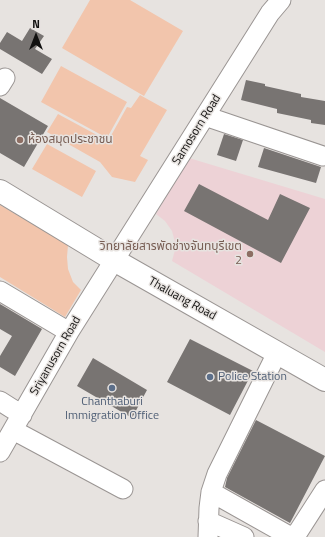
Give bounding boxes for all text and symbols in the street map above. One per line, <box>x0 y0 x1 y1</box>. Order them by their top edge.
north arrow <box>16 16 56 56</box>
text: N <box>32 16 40 32</box>
street label: Samosorn Road <box>170 92 224 168</box>
place label: ห้องสมุดประชาชน <box>28 133 113 147</box>
marker: ห้องสมุดประชาชน <box>15 135 25 145</box>
place label: วิทยาลัยสารพัดช่างจันทบุรีเขต 2 <box>100 240 242 268</box>
marker: วิทยาลัยสารพัดช่างจันทบุรีเขต 2 <box>245 249 255 259</box>
street label: Thaluang Road <box>146 274 218 324</box>
street label: Sriyanusorn Road <box>28 314 84 398</box>
place label: Police Station <box>218 370 287 384</box>
marker: Police Station <box>205 372 215 382</box>
marker: Chanthaburi Immigration Office <box>107 383 117 393</box>
place label: Chanthaburi Immigration Office <box>65 395 159 423</box>

